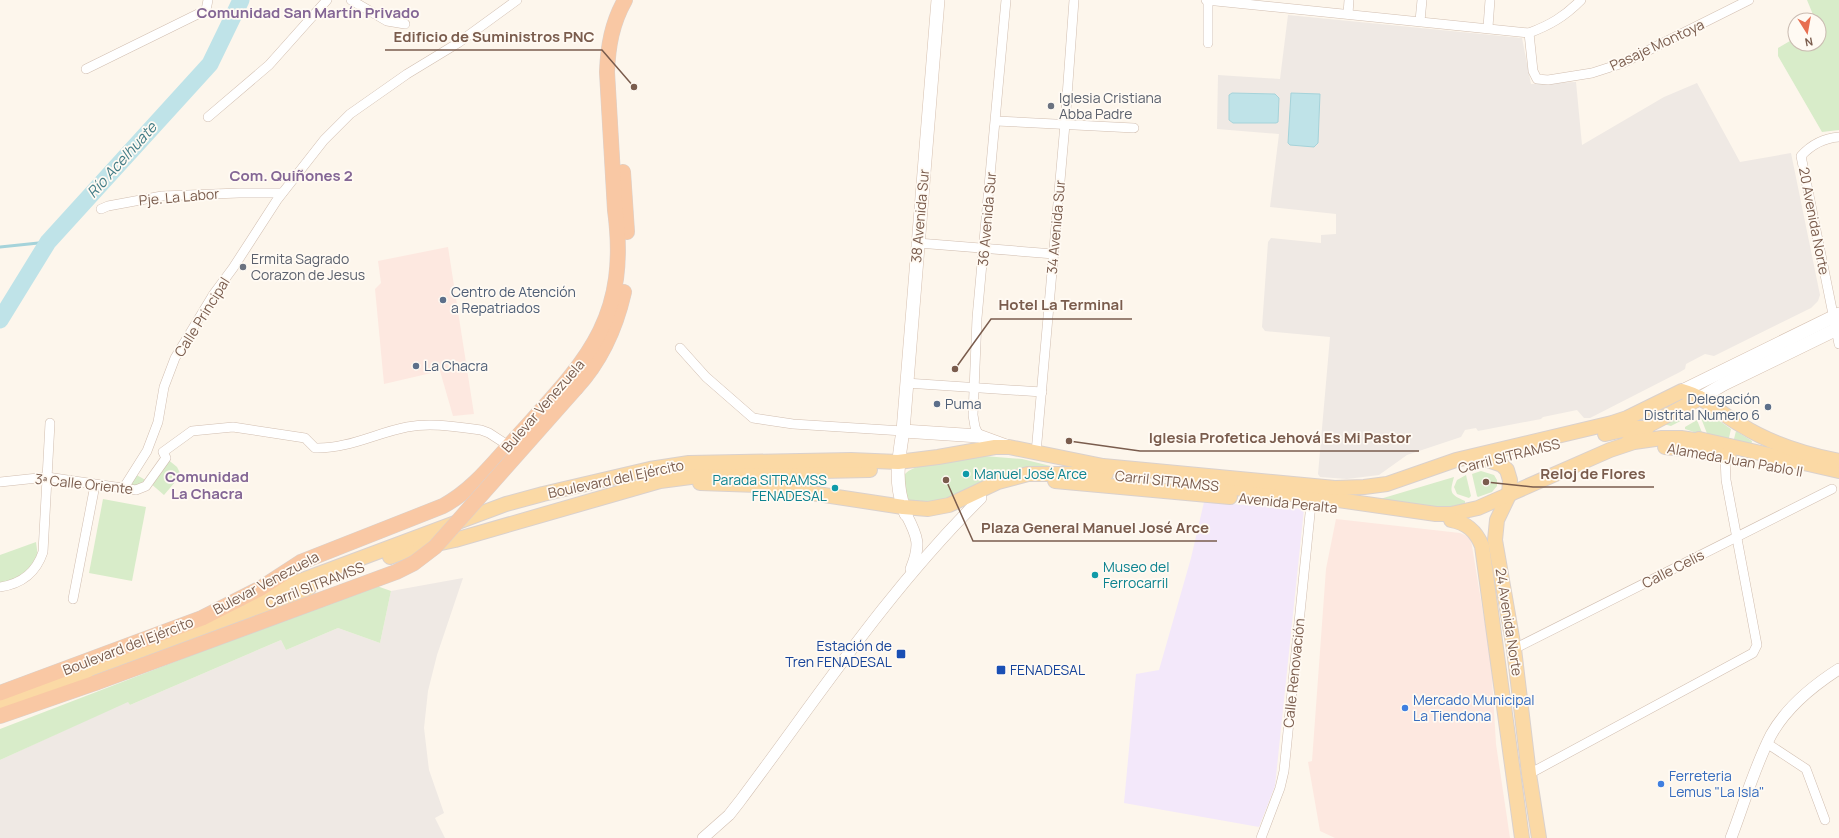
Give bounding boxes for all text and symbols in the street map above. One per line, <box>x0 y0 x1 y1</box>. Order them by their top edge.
district label: Comunidad San Martín Privado <box>196 2 420 23</box>
north arrow <box>1787 12 1827 52</box>
street label: Pasaje Montoya <box>1607 14 1707 75</box>
callout: Edificio de Suministros PNC <box>385 23 602 50</box>
text: Edificio de Suministros PNC <box>393 26 595 47</box>
text: N <box>1804 34 1814 50</box>
place label: Iglesia Cristiana Abba Padre <box>1059 88 1162 123</box>
marker: Iglesia Cristiana Abba Padre <box>1046 101 1056 111</box>
water label: Río Acelhuate <box>82 116 162 202</box>
district label: Com. Quiñones 2 <box>229 165 353 186</box>
street label: 20 Avenida Norte <box>1795 165 1834 276</box>
street label: 38 Avenida Sur <box>906 168 933 264</box>
street label: 36 Avenida Sur <box>973 171 1000 267</box>
street label: 34 Avenida Sur <box>1042 179 1069 275</box>
street label: Pje. La Labor <box>138 184 220 209</box>
place label: Ermita Sagrado Corazon de Jesus <box>251 249 365 284</box>
marker: Ermita Sagrado Corazon de Jesus <box>238 262 248 272</box>
street label: Calle Principal <box>170 273 234 360</box>
place label: Centro de Atención a Repatriados <box>451 282 576 317</box>
callout: Hotel La Terminal <box>991 292 1132 319</box>
text: Hotel La Terminal <box>999 294 1123 315</box>
marker: Centro de Atención a Repatriados <box>438 295 448 305</box>
street label: Bulevar Venezuela <box>497 355 588 456</box>
place label: La Chacra <box>424 356 488 375</box>
marker: La Chacra <box>411 361 421 371</box>
place label: Delegación Distrital Numero 6 <box>1644 389 1760 424</box>
place label: Puma <box>945 394 981 413</box>
marker: Puma <box>932 399 942 409</box>
marker: Delegación Distrital Numero 6 <box>1763 402 1773 412</box>
callout: Iglesia Profetica Jehová Es Mi Pastor <box>1140 424 1419 451</box>
text: Iglesia Profetica Jehová Es Mi Pastor <box>1149 427 1411 448</box>
street label: Carril SITRAMSS <box>1456 434 1562 477</box>
street label: Alameda Juan Pablo II <box>1666 438 1804 481</box>
street label: Boulevard del Ejército <box>546 455 686 502</box>
callout: Reloj de Flores <box>1533 460 1654 487</box>
text: Reloj de Flores <box>1540 463 1646 484</box>
place label: Manuel José Arce <box>974 464 1087 483</box>
district label: Comunidad La Chacra <box>165 466 249 504</box>
street label: Carril SITRAMSS <box>1114 466 1220 495</box>
street label: 3ª Calle Oriente <box>34 469 134 498</box>
marker: Manuel José Arce <box>961 469 971 479</box>
place label: Parada SITRAMSS FENADESAL <box>712 470 827 505</box>
marker: Parada SITRAMSS FENADESAL <box>830 483 840 493</box>
street label: Avenida Peralta <box>1238 488 1338 517</box>
callout: Plaza General Manuel José Arce <box>973 514 1217 541</box>
text: Plaza General Manuel José Arce <box>981 517 1209 538</box>
street label: Calle Celis <box>1638 545 1707 592</box>
street label: Bulevar Venezuela <box>209 547 322 619</box>
street label: Carril SITRAMSS <box>263 557 367 612</box>
place label: Museo del Ferrocarril <box>1103 557 1169 592</box>
street label: 24 Avenida Norte <box>1492 567 1527 677</box>
marker: Museo del Ferrocarril <box>1090 570 1100 580</box>
street label: Boulevard del Ejército <box>60 612 196 679</box>
street label: Calle Renovación <box>1278 617 1309 729</box>
place label: Estación de Tren FENADESAL <box>785 636 892 671</box>
marker: Estación de Tren FENADESAL <box>895 648 907 660</box>
place label: FENADESAL <box>1010 660 1085 679</box>
marker: FENADESAL <box>995 664 1007 676</box>
place label: Mercado Municipal La Tiendona <box>1413 690 1535 725</box>
marker: Mercado Municipal La Tiendona <box>1400 703 1410 713</box>
place label: Ferreteria Lemus "La Isla" <box>1669 766 1765 801</box>
marker: Ferreteria Lemus "La Isla" <box>1656 779 1666 789</box>

